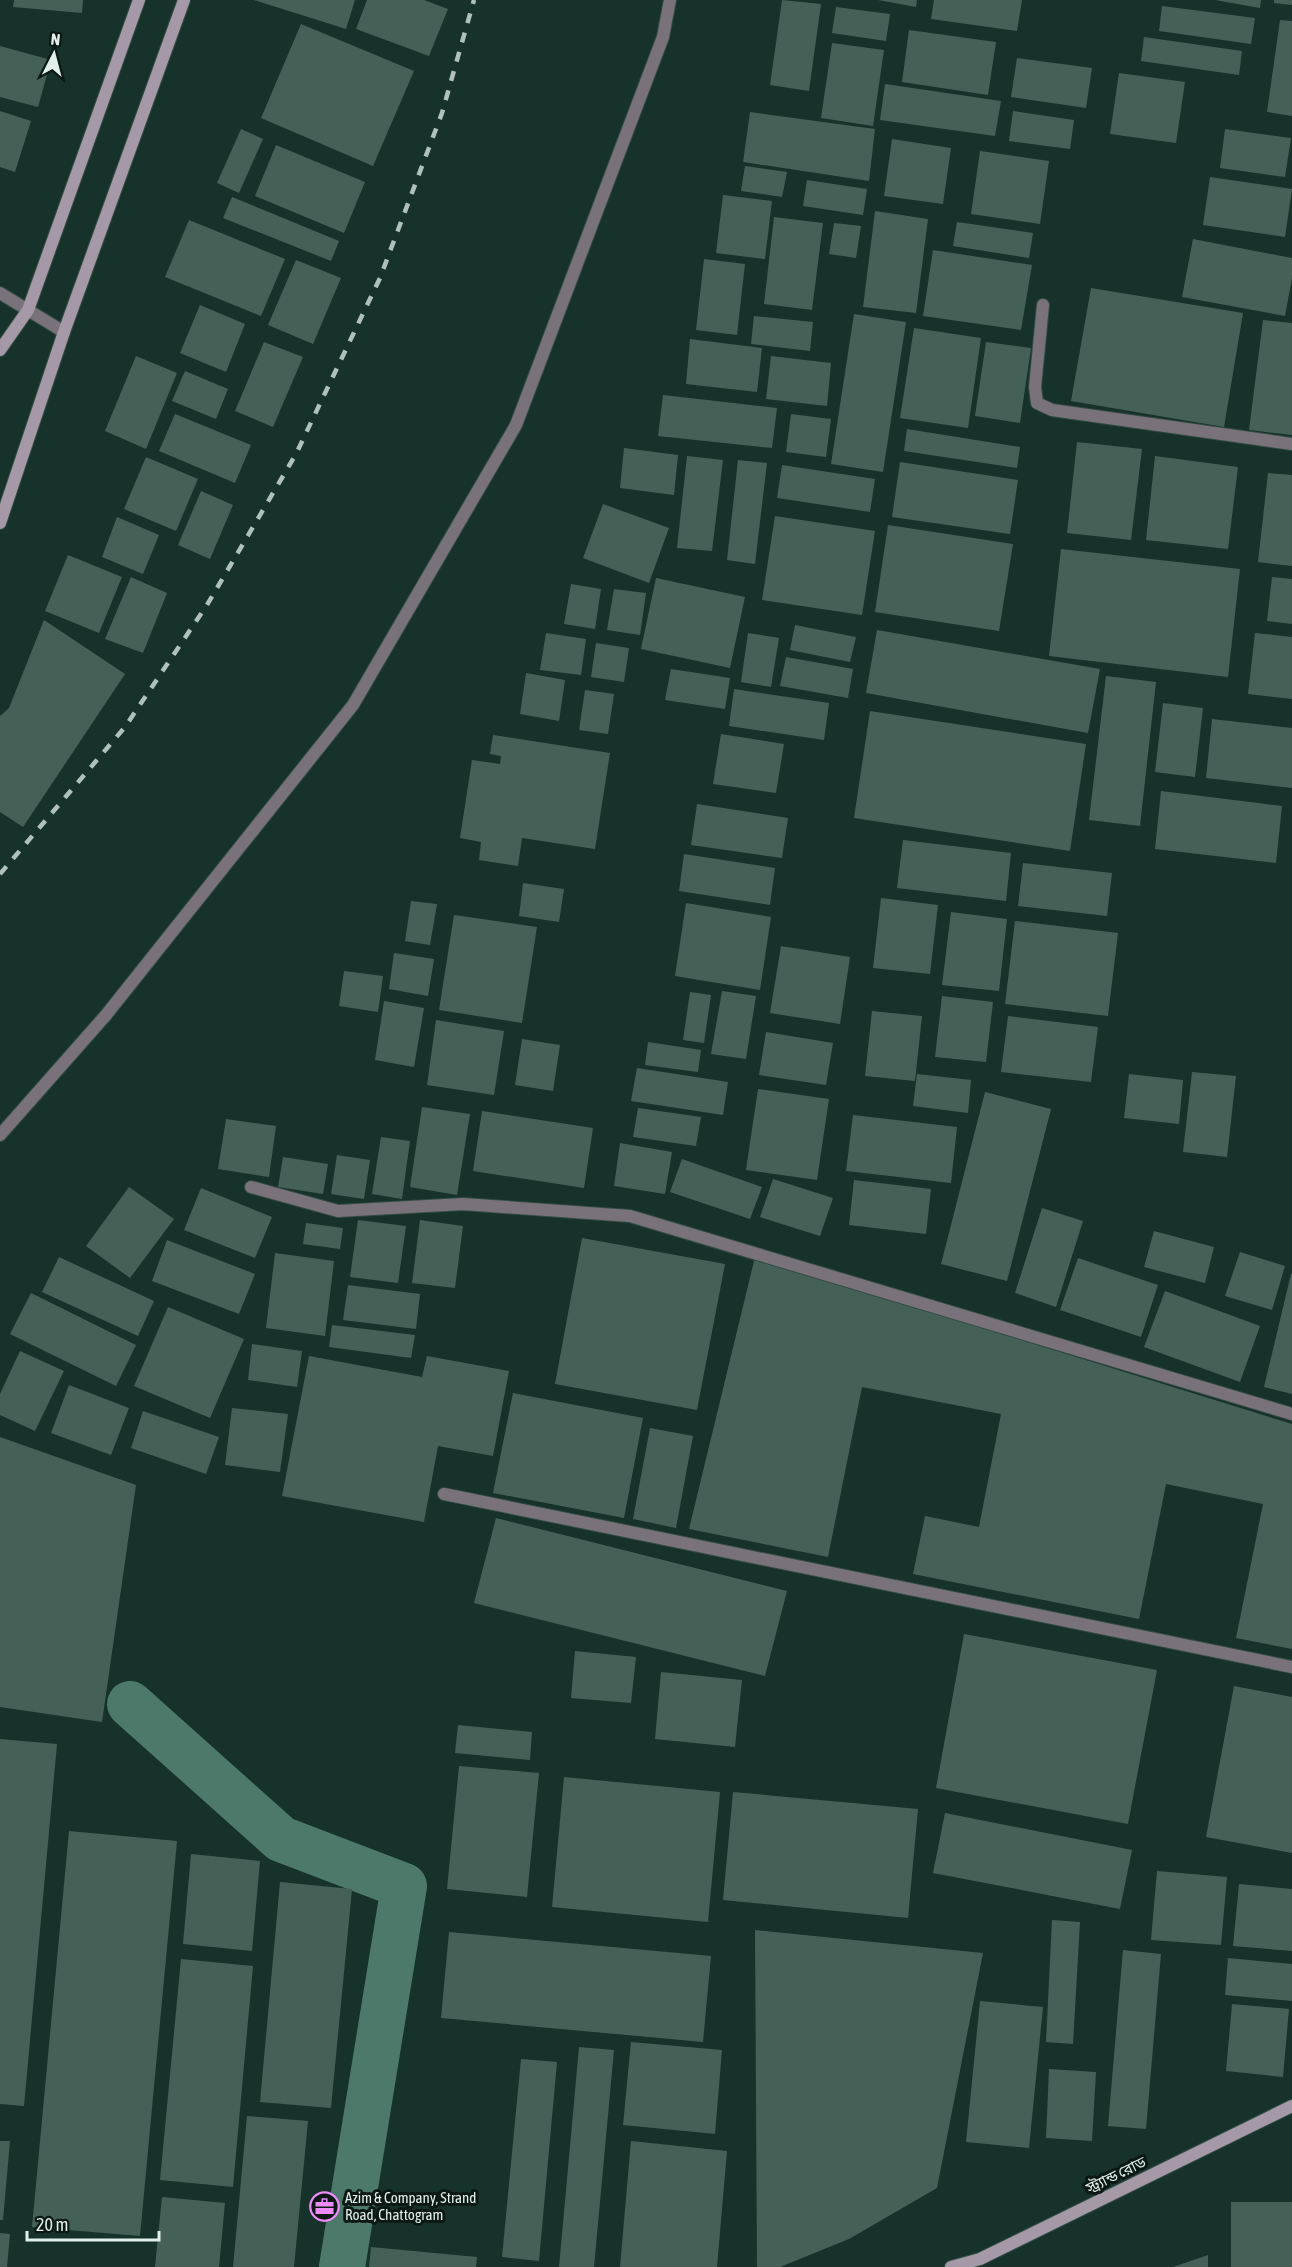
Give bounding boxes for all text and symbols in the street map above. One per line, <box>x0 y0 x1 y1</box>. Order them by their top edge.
north arrow <box>24 24 84 84</box>
text: N <box>50 30 61 49</box>
street label: স্ট্র্যান্ড রোড <box>1082 2153 1149 2197</box>
place label: Azim & Company, Strand Road, Chattogram <box>345 2189 476 2223</box>
office icon: Azim & Company, Strand Road, Chattogram <box>308 2191 340 2223</box>
scale bar <box>27 2204 159 2242</box>
text: 20 m <box>36 2214 68 2235</box>

